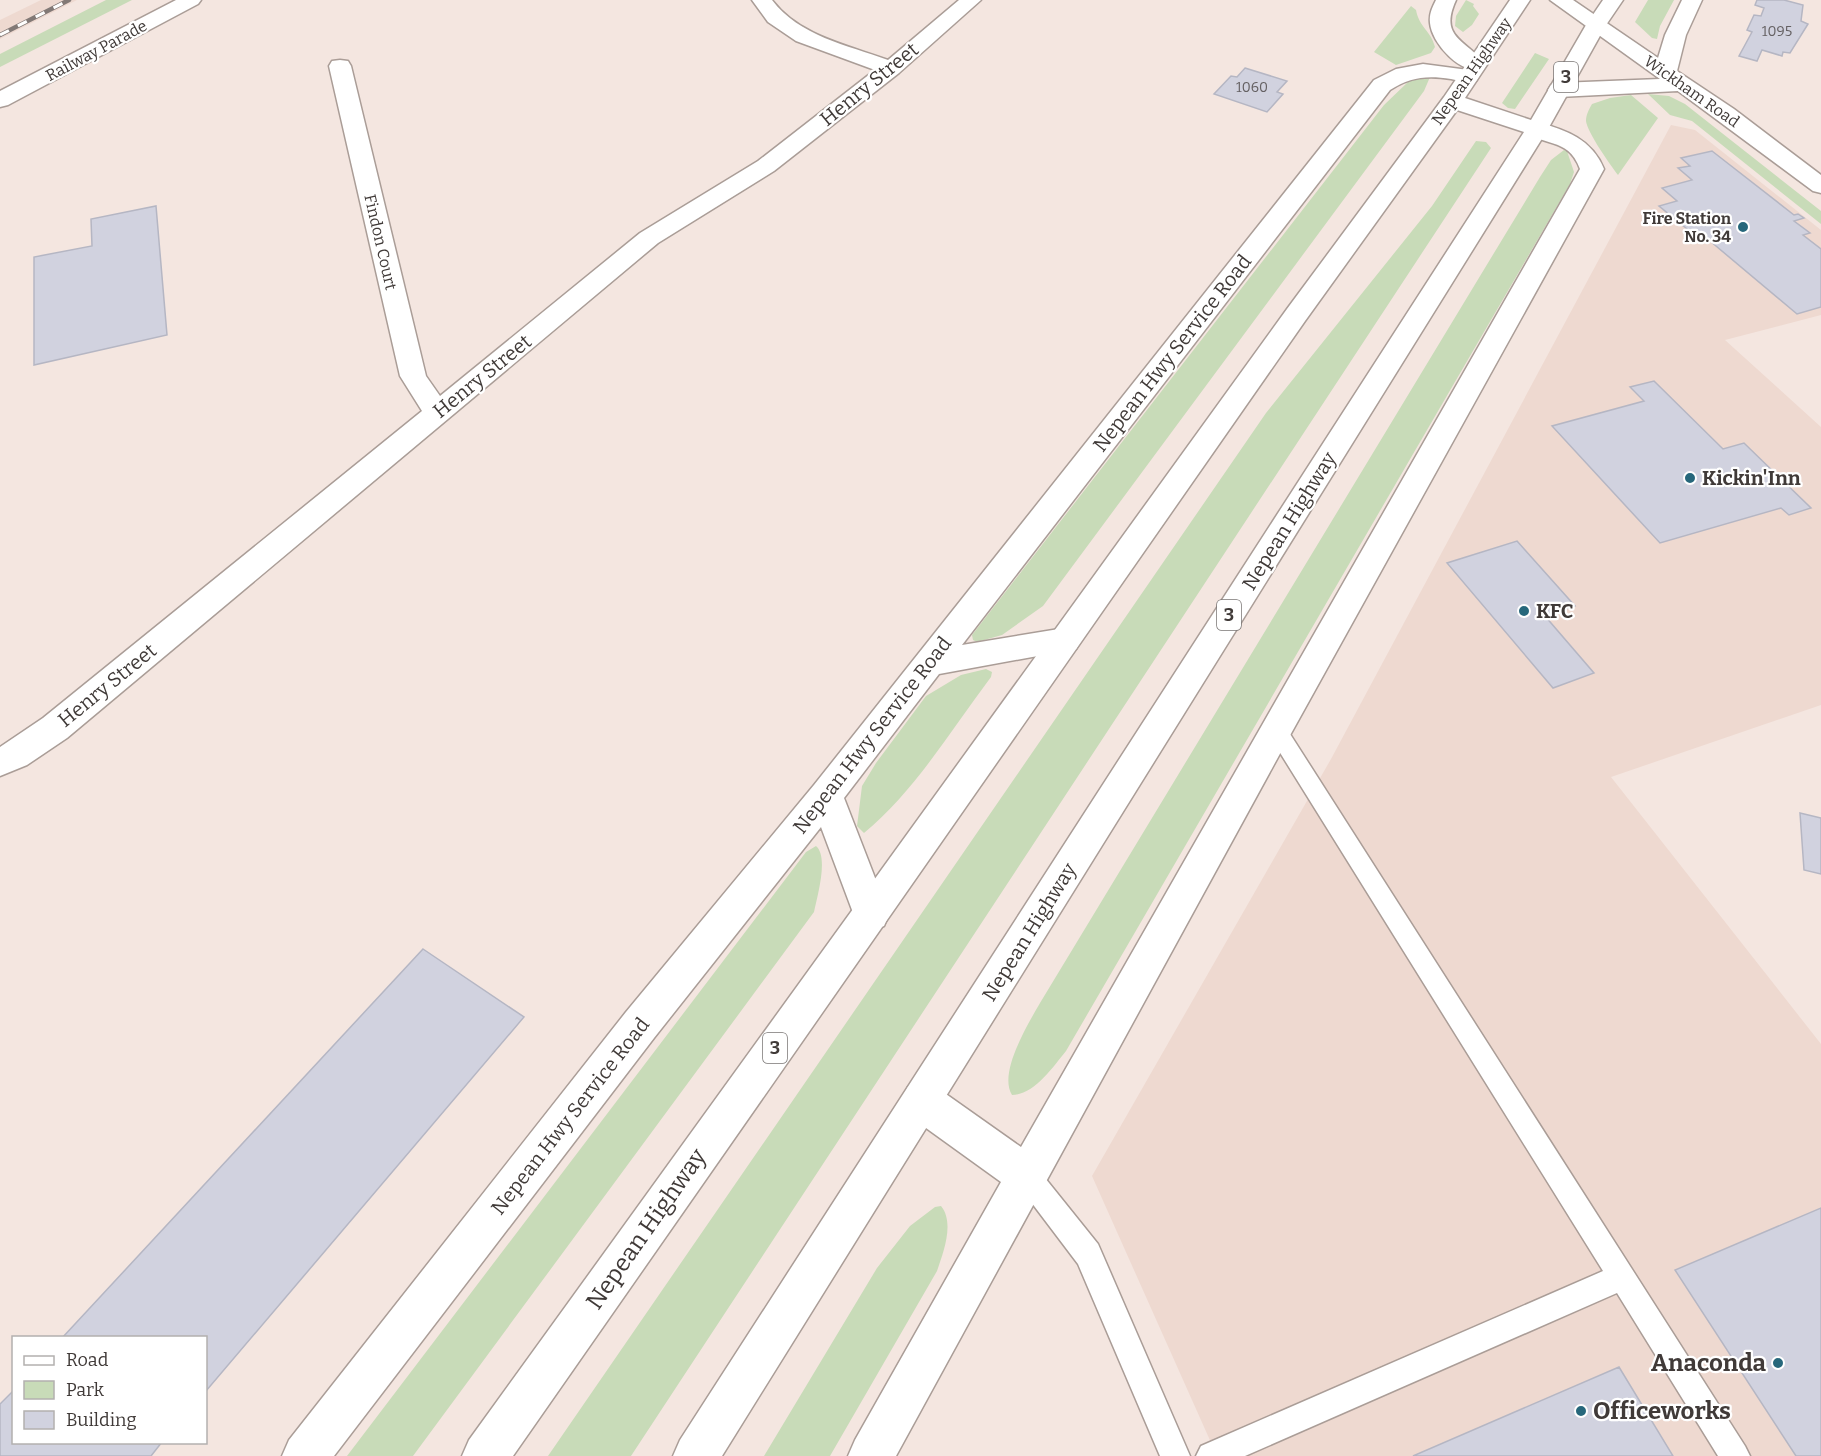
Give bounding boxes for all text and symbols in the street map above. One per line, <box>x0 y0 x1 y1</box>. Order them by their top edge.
street label: Nepean Highway <box>1427 14 1516 129</box>
street label: Railway Parade <box>42 16 150 85</box>
house number: 1095 <box>1762 23 1792 40</box>
street label: Henry Street <box>815 37 923 131</box>
street label: Wickham Road <box>1640 52 1743 132</box>
road number: 3 <box>1554 62 1578 92</box>
house number: 1060 <box>1236 79 1268 96</box>
street label: Findon Court <box>360 192 401 292</box>
place label: Fire Station No. 34 <box>1643 209 1732 246</box>
marker: Fire Station No. 34 <box>1736 220 1750 234</box>
street label: Nepean Hwy Service Road <box>1088 250 1256 456</box>
street label: Henry Street <box>428 329 536 423</box>
street label: Nepean Highway <box>1237 447 1341 594</box>
place label: Kickin'Inn <box>1702 466 1801 490</box>
marker: Kickin'Inn <box>1683 471 1697 485</box>
place label: KFC <box>1536 599 1573 623</box>
road number: 3 <box>1217 600 1241 630</box>
marker: KFC <box>1517 604 1531 618</box>
street label: Nepean Hwy Service Road <box>788 632 956 838</box>
street label: Henry Street <box>53 638 161 732</box>
street label: Nepean Highway <box>977 858 1081 1005</box>
street label: Nepean Hwy Service Road <box>486 1013 654 1219</box>
road number: 3 <box>763 1033 787 1063</box>
street label: Nepean Highway <box>580 1143 712 1315</box>
legend <box>12 1336 207 1444</box>
text: Road <box>66 1349 109 1371</box>
place label: Anaconda <box>1651 1349 1767 1377</box>
marker: Anaconda <box>1771 1356 1785 1370</box>
text: Park <box>66 1379 105 1401</box>
place label: Officeworks <box>1593 1397 1731 1425</box>
marker: Officeworks <box>1574 1404 1588 1418</box>
text: Building <box>66 1409 137 1431</box>

